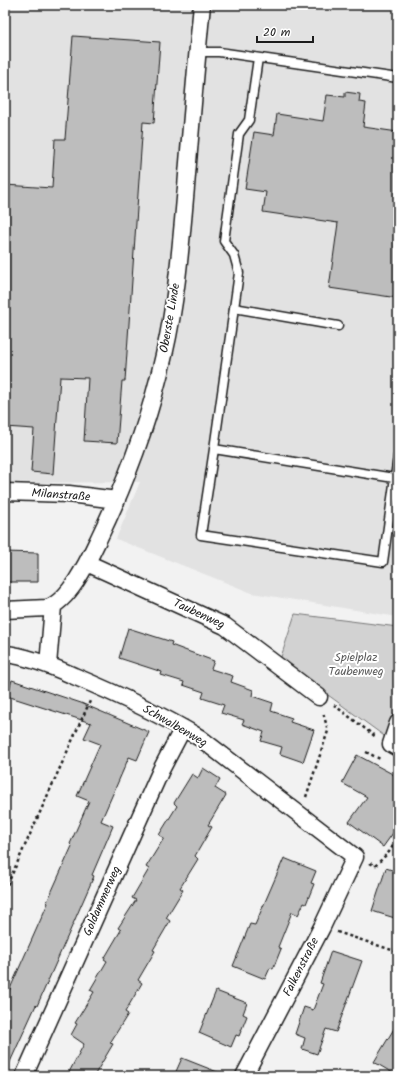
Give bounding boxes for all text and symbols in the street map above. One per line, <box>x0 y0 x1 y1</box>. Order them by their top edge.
scale bar <box>257 18 313 44</box>
text: 20 m <box>263 23 291 42</box>
street label: Oberste Linde <box>155 281 186 354</box>
street label: Milanstraße <box>31 483 92 507</box>
street label: Taubenweg <box>170 594 228 634</box>
park label: Spielplaz Taubenweg <box>328 648 384 681</box>
street label: Schwalbenweg <box>139 700 211 752</box>
street label: Goldammerweg <box>78 863 126 939</box>
street label: Falkenstraße <box>278 934 324 1000</box>

